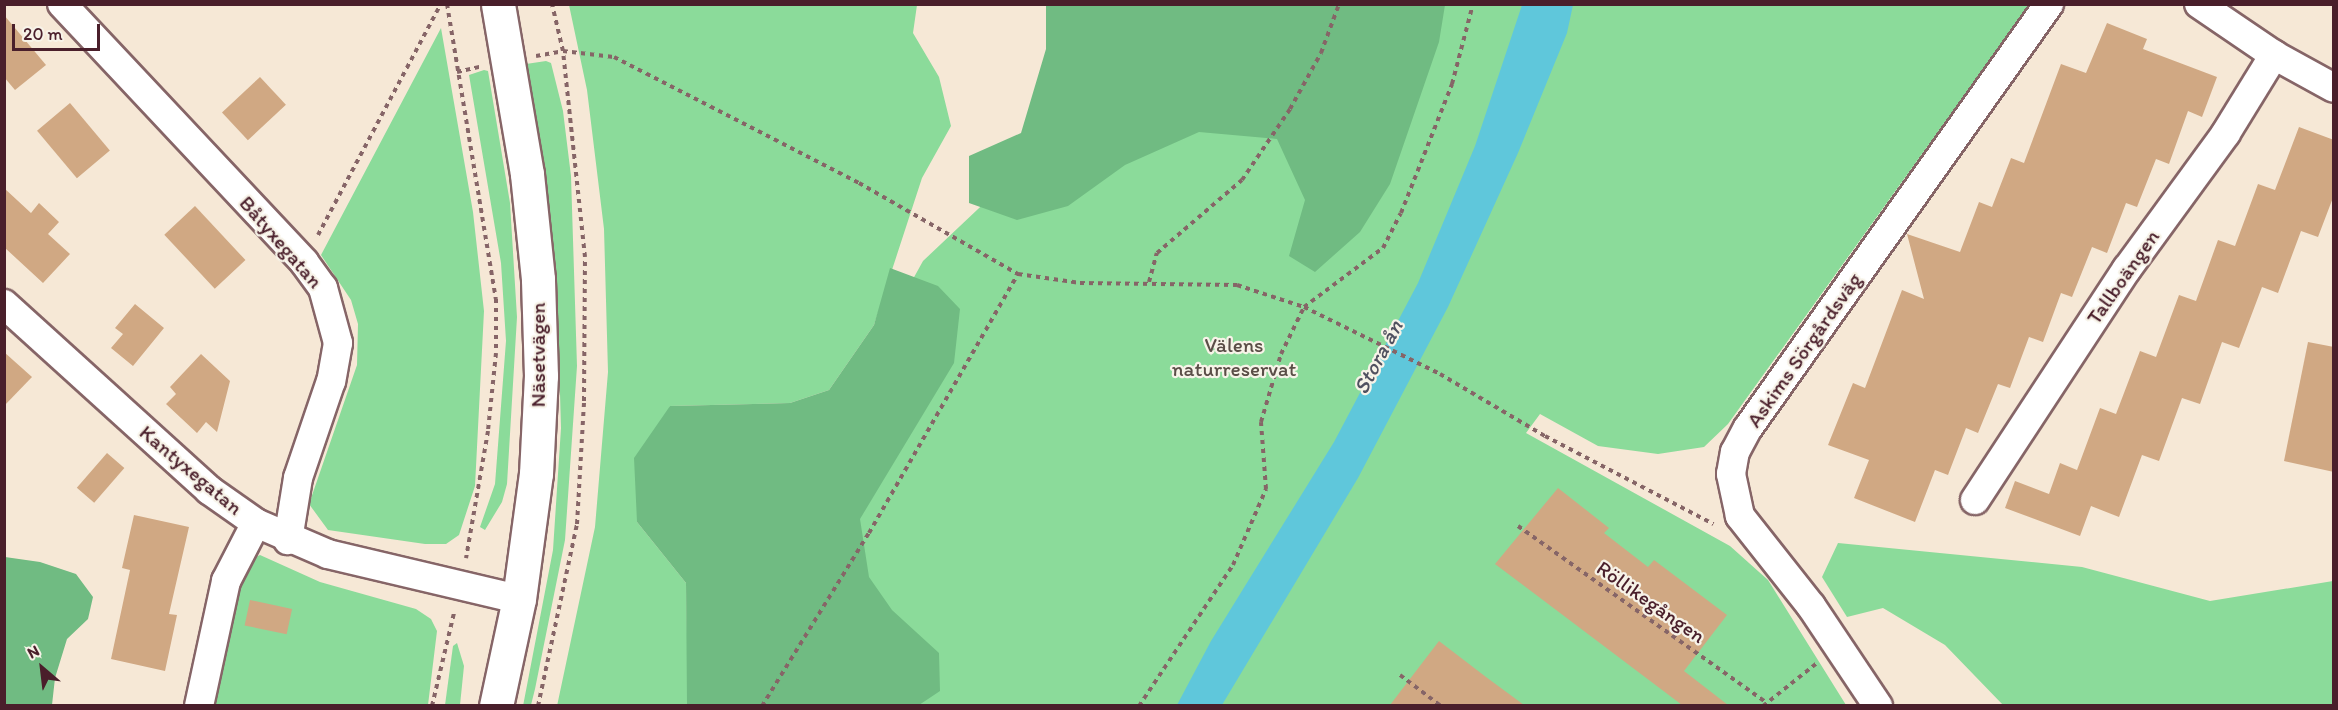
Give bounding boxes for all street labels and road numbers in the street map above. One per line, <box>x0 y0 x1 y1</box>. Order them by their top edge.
street label: Båtyxegatan <box>234 191 328 293</box>
street label: Tallboängen <box>2081 225 2165 329</box>
street label: Askims Sörgårdsväg <box>1741 267 1867 433</box>
street label: Näsetvägen <box>525 303 551 407</box>
street label: Kantyxegatan <box>134 420 248 520</box>
street label: Röllikegången <box>1592 555 1710 649</box>

